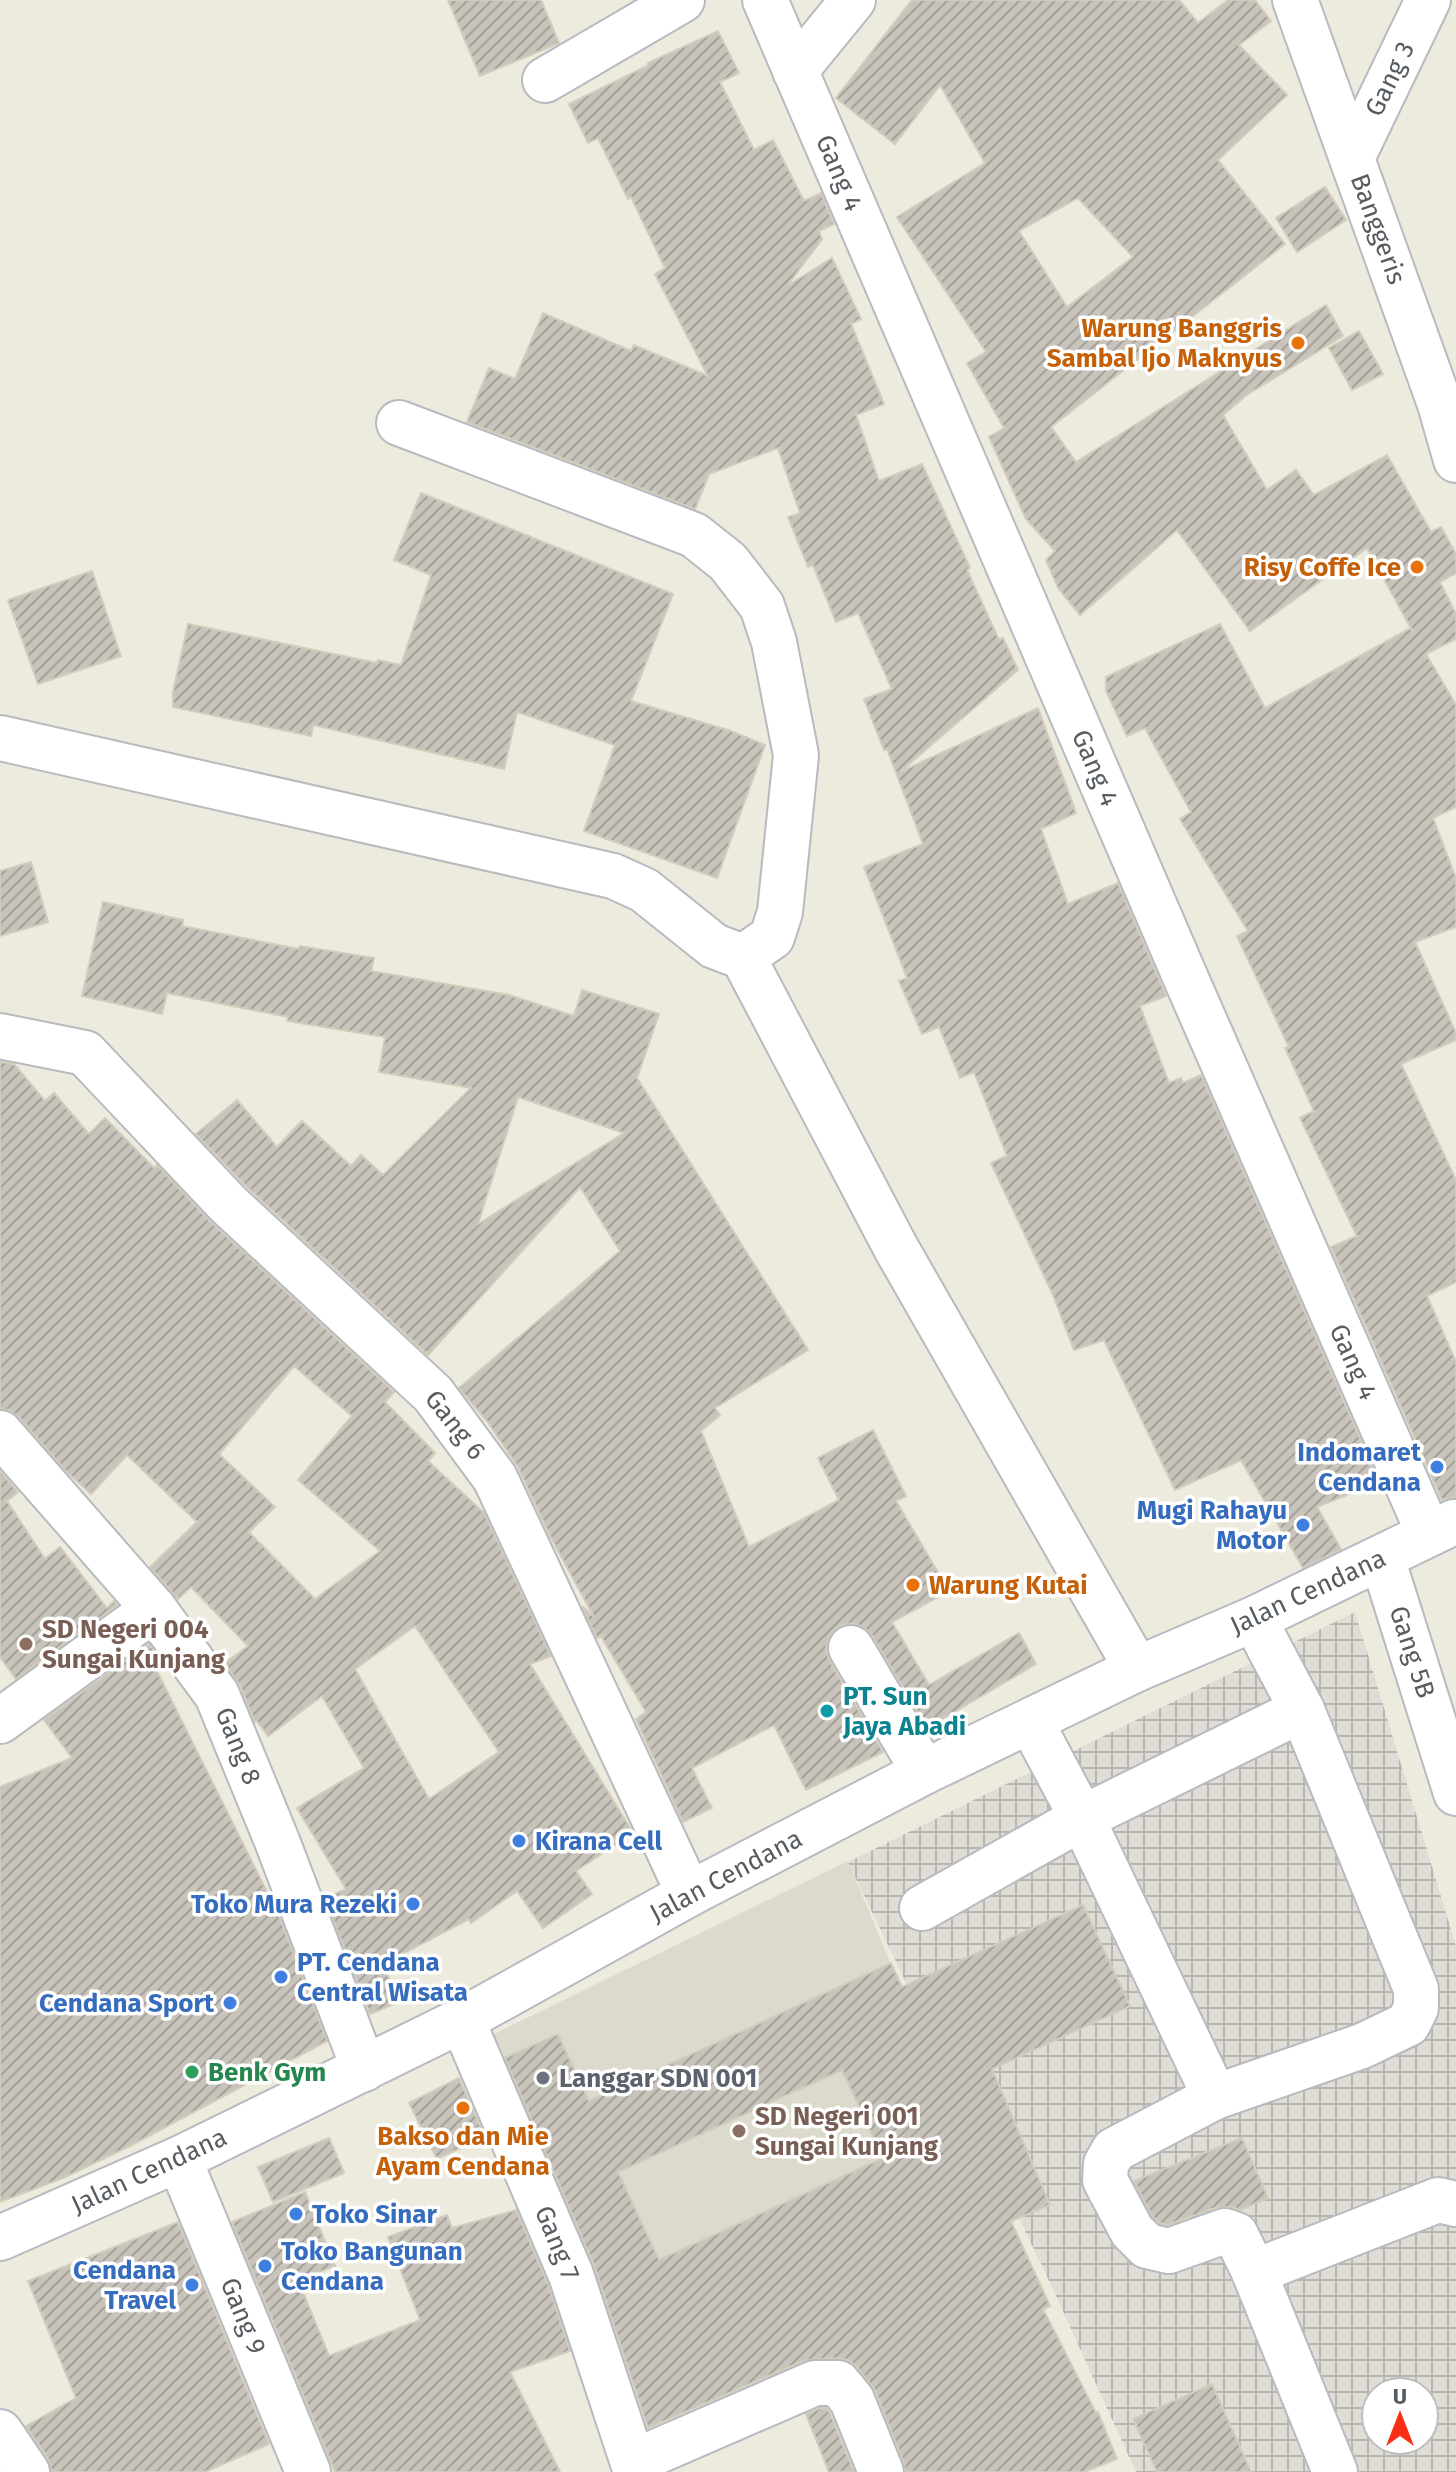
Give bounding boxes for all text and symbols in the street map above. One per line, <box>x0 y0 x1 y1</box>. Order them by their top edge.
street label: Gang 3 <box>1359 37 1421 121</box>
street label: Gang 4 <box>809 130 869 216</box>
street label: Banggeris <box>1344 169 1412 289</box>
place label: Warung Banggris Sambal Ijo Maknyus <box>1047 313 1282 374</box>
marker: Warung Banggris Sambal Ijo Maknyus <box>1289 334 1307 352</box>
place label: Risy Coffe Ice <box>1244 552 1401 583</box>
marker: Risy Coffe Ice <box>1408 558 1426 576</box>
street label: Gang 4 <box>1065 725 1125 811</box>
street label: Gang 4 <box>1323 1319 1384 1405</box>
street label: Gang 6 <box>418 1384 492 1466</box>
place label: Indomaret Cendana <box>1297 1437 1422 1498</box>
marker: Indomaret Cendana <box>1428 1458 1446 1476</box>
place label: Mugi Rahayu Motor <box>1137 1495 1288 1556</box>
marker: Mugi Rahayu Motor <box>1294 1516 1312 1534</box>
street label: Jalan Cendana <box>1225 1542 1391 1642</box>
place label: Warung Kutai <box>929 1570 1088 1601</box>
marker: Warung Kutai <box>904 1576 922 1594</box>
street label: Gang 5B <box>1383 1602 1441 1702</box>
place label: SD Negeri 004 Sungai Kunjang <box>42 1614 226 1675</box>
marker: SD Negeri 004 Sungai Kunjang <box>17 1635 35 1653</box>
place label: PT. Sun Jaya Abadi <box>842 1681 966 1742</box>
marker: PT. Sun Jaya Abadi <box>818 1702 836 1720</box>
street label: Gang 8 <box>209 1703 267 1789</box>
street label: Jalan Cendana <box>645 1823 807 1929</box>
place label: Kirana Cell <box>535 1826 662 1857</box>
marker: Kirana Cell <box>510 1832 528 1850</box>
place label: Toko Mura Rezeki <box>191 1889 397 1920</box>
marker: Toko Mura Rezeki <box>404 1895 422 1913</box>
place label: PT. Cendana Central Wisata <box>297 1947 468 2008</box>
marker: PT. Cendana Central Wisata <box>272 1968 290 1986</box>
place label: Cendana Sport <box>39 1988 215 2019</box>
marker: Cendana Sport <box>221 1994 239 2012</box>
place label: Benk Gym <box>208 2057 326 2088</box>
marker: Benk Gym <box>183 2063 201 2081</box>
place label: Langgar SDN 001 <box>559 2063 757 2094</box>
marker: Langgar SDN 001 <box>534 2069 552 2087</box>
marker: Bakso dan Mie Ayam Cendana <box>454 2099 472 2117</box>
place label: SD Negeri 001 Sungai Kunjang <box>755 2101 939 2162</box>
street label: Jalan Cendana <box>66 2121 232 2221</box>
place label: Bakso dan Mie Ayam Cendana <box>375 2121 550 2182</box>
marker: SD Negeri 001 Sungai Kunjang <box>730 2122 748 2140</box>
place label: Toko Sinar <box>312 2199 438 2230</box>
street label: Gang 7 <box>528 2201 586 2285</box>
marker: Toko Sinar <box>287 2205 305 2223</box>
place label: Toko Bangunan Cendana <box>281 2236 463 2297</box>
place label: Cendana Travel <box>73 2255 176 2316</box>
marker: Toko Bangunan Cendana <box>256 2257 274 2275</box>
street label: Gang 9 <box>214 2273 272 2359</box>
marker: Cendana Travel <box>183 2276 201 2294</box>
north arrow <box>1360 2376 1440 2456</box>
text: U <box>1393 2383 1407 2410</box>

